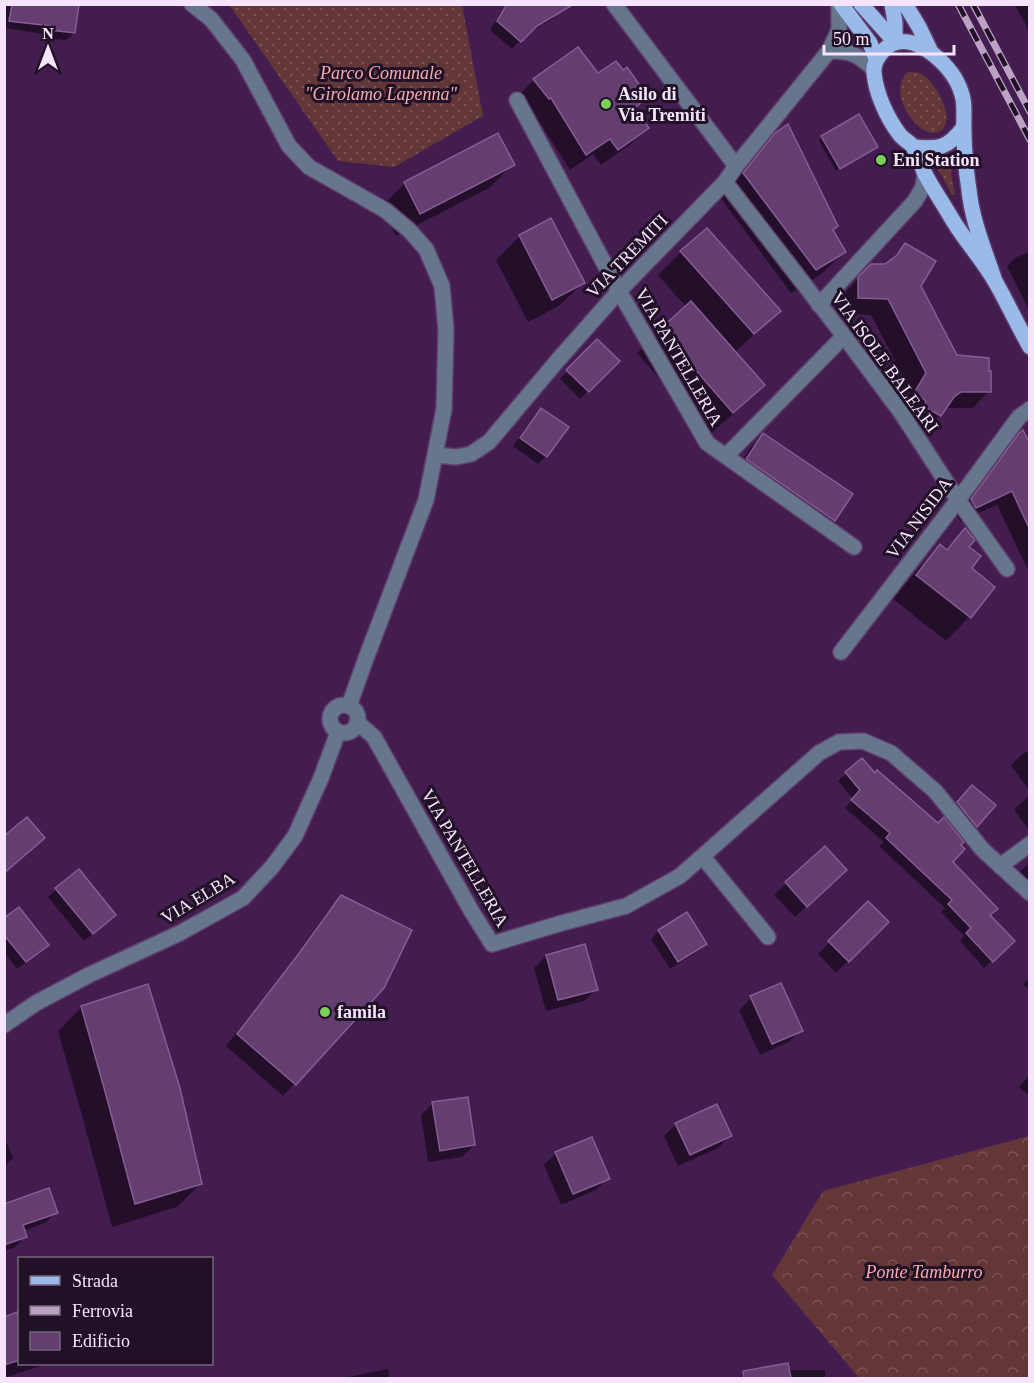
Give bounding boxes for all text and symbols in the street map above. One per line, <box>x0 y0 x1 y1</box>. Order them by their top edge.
north arrow <box>18 18 78 78</box>
scale bar <box>824 18 954 56</box>
text: N <box>42 25 54 42</box>
text: 50 m <box>833 29 870 49</box>
park label: Parco Comunale "Girolamo Lapenna" <box>305 63 457 104</box>
place label: Asilo di Via Tremiti <box>618 84 706 125</box>
marker: Asilo di Via Tremiti <box>599 97 613 111</box>
place label: Eni Station <box>893 150 980 170</box>
marker: Eni Station <box>874 153 888 167</box>
street label: VIA TREMITI <box>582 210 672 302</box>
street label: VIA PANTELLERIA <box>631 285 727 429</box>
street label: VIA ISOLE BALEARI <box>827 288 943 436</box>
street label: VIA NISIDA <box>882 473 956 563</box>
street label: VIA PANTELLERIA <box>417 786 513 930</box>
street label: VIA ELBA <box>157 868 239 928</box>
place label: famila <box>337 1002 386 1022</box>
marker: famila <box>318 1005 332 1019</box>
legend <box>18 1257 213 1365</box>
park label: Ponte Tamburro <box>864 1262 983 1282</box>
text: Strada <box>72 1271 118 1291</box>
text: Ferrovia <box>72 1301 133 1321</box>
text: Edificio <box>72 1331 130 1351</box>

